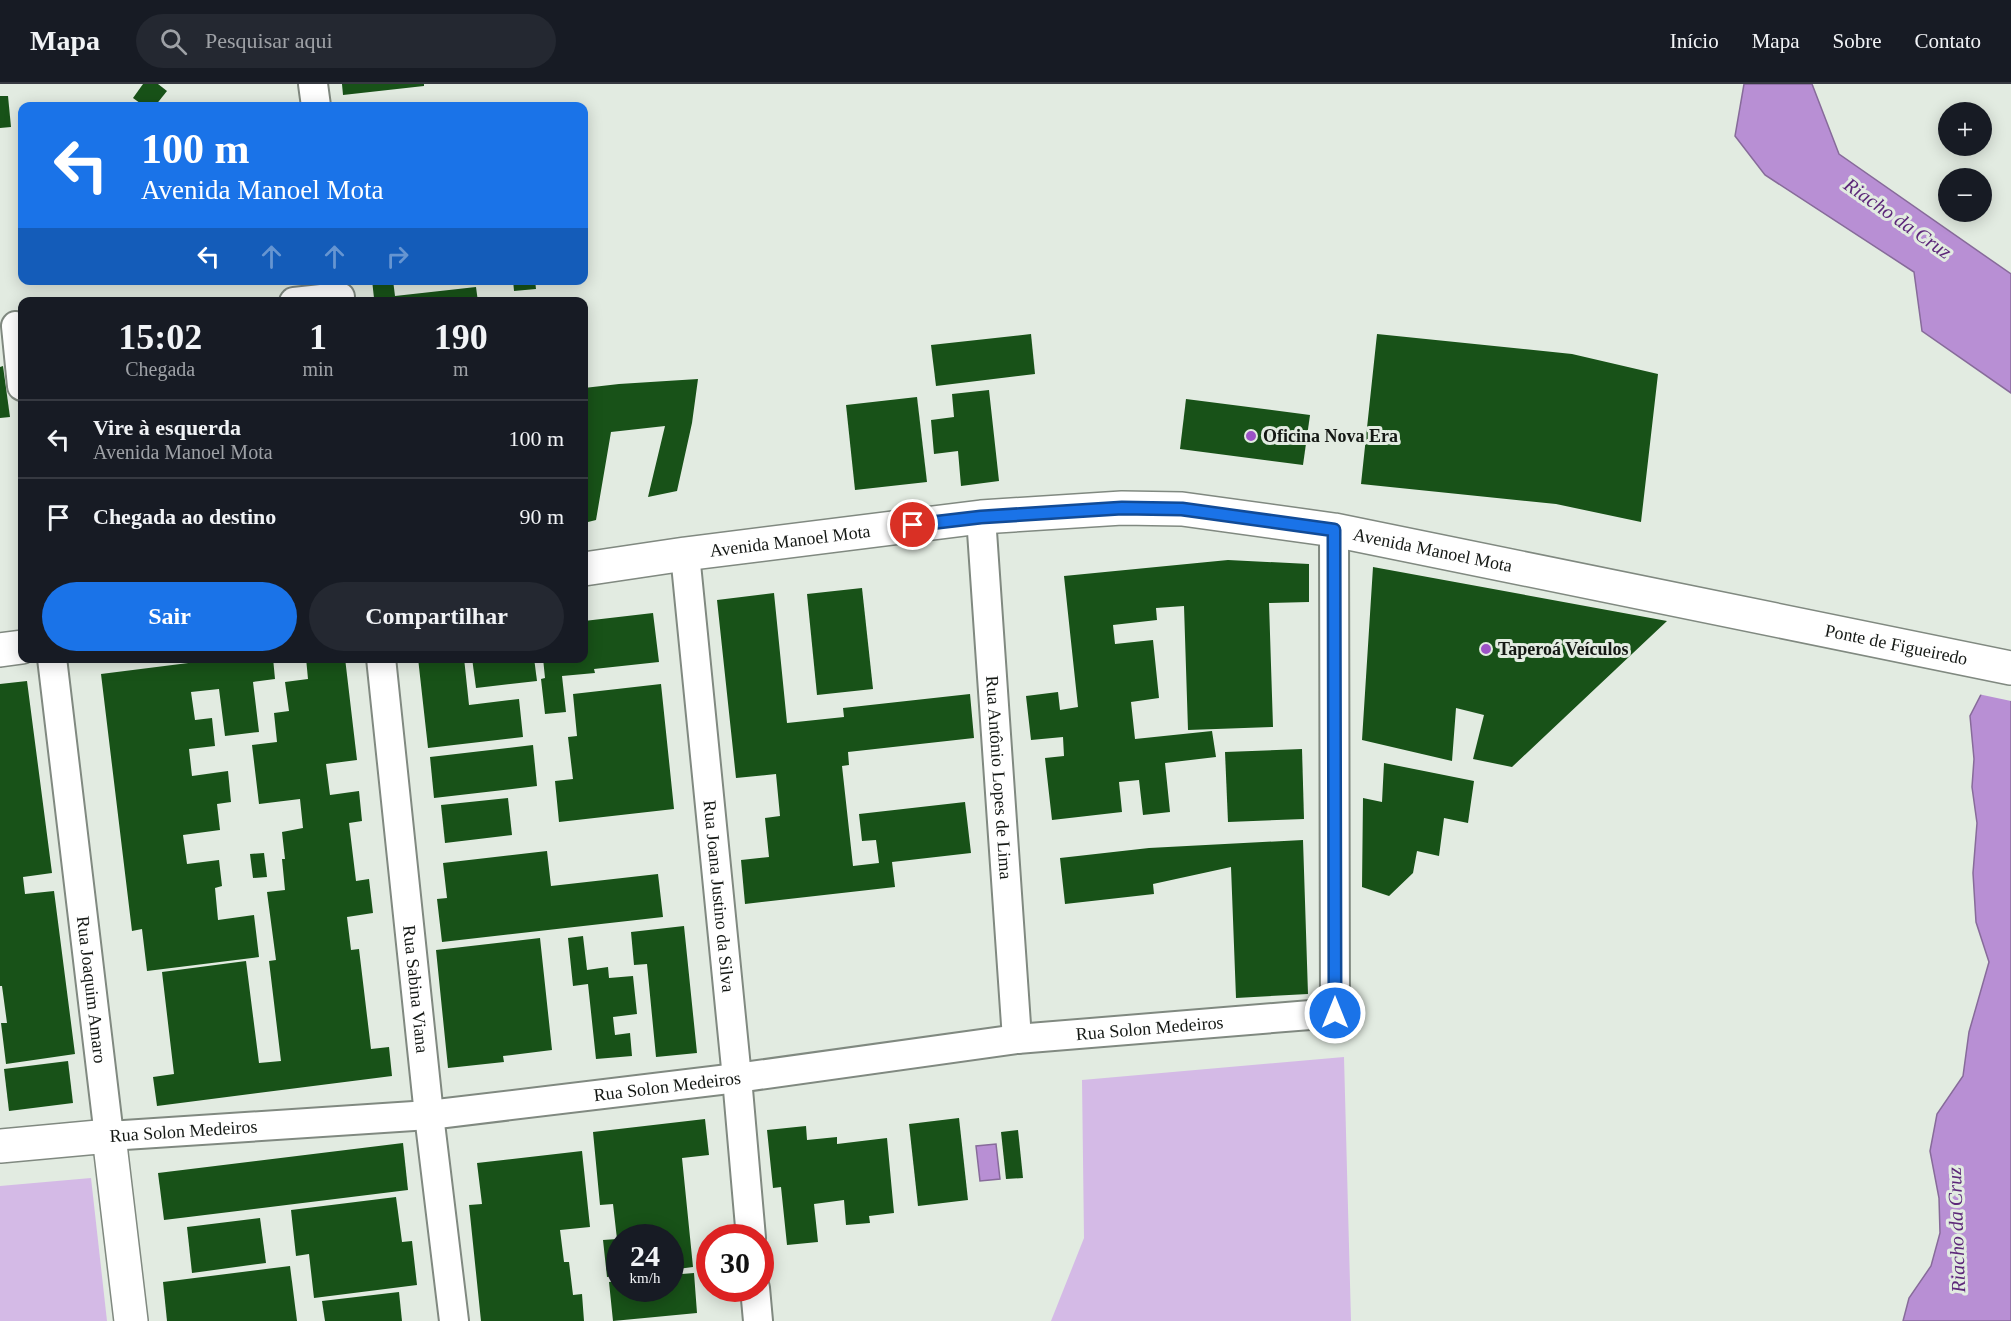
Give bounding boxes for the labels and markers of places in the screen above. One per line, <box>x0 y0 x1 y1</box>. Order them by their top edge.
place label: Oficina Nova Era <box>1263 426 1398 446</box>
marker: Oficina Nova Era <box>1244 429 1258 443</box>
pin <box>887 499 938 550</box>
place label: Taperoá Veículos <box>1498 639 1629 659</box>
marker: Taperoá Veículos <box>1479 642 1493 656</box>

